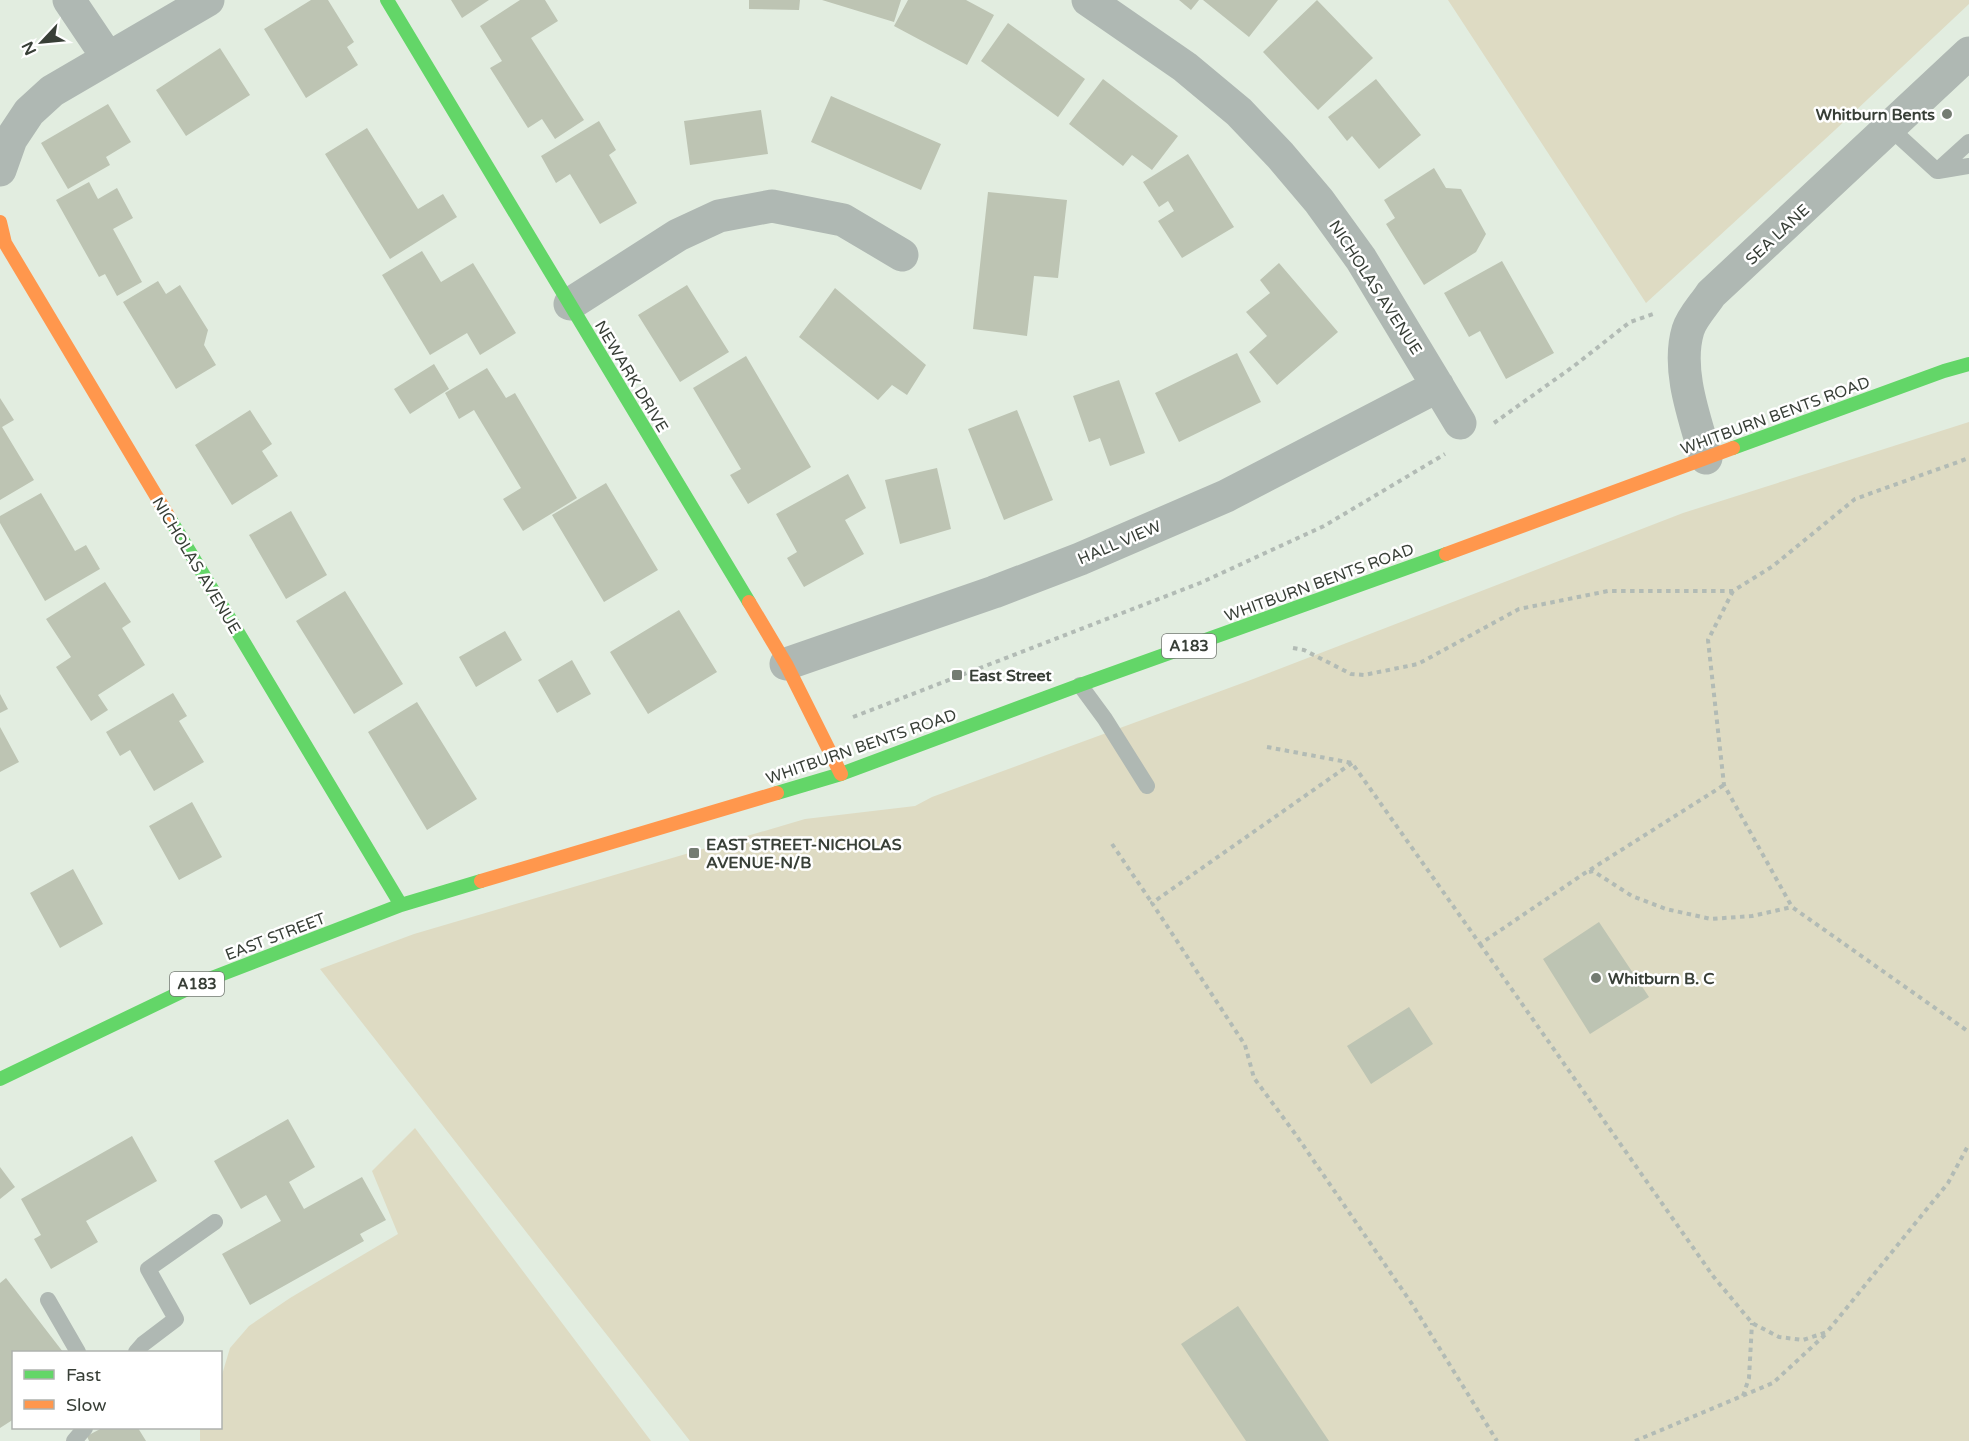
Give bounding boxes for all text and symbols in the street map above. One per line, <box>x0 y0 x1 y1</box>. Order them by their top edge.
north arrow <box>12 12 72 72</box>
text: N <box>18 38 41 58</box>
place label: Whitburn Bents <box>1816 105 1935 125</box>
marker: Whitburn Bents <box>1940 107 1954 121</box>
street label: SEA LANE <box>1742 200 1814 269</box>
street label: NICHOLAS AVENUE <box>1324 217 1426 358</box>
street label: NEWARK DRIVE <box>590 317 672 436</box>
street label: WHITBURN BENTS ROAD <box>1678 372 1873 460</box>
street label: NICHOLAS AVENUE <box>147 493 245 638</box>
street label: HALL VIEW <box>1075 516 1164 569</box>
street label: WHITBURN BENTS ROAD <box>1222 539 1417 627</box>
road number: A183 <box>1162 634 1216 658</box>
place label: East Street <box>969 666 1053 686</box>
marker: East Street <box>950 668 964 682</box>
street label: WHITBURN BENTS ROAD <box>763 705 959 789</box>
place label: EAST STREET-NICHOLAS AVENUE-N/B <box>706 835 902 873</box>
marker: EAST STREET-NICHOLAS AVENUE-N/B <box>687 846 701 860</box>
street label: EAST STREET <box>222 909 329 965</box>
place label: Whitburn B. C <box>1608 969 1714 989</box>
marker: Whitburn B. C <box>1589 971 1603 985</box>
road number: A183 <box>170 972 224 996</box>
legend <box>12 1351 222 1429</box>
text: Fast <box>66 1364 101 1386</box>
text: Slow <box>66 1394 107 1416</box>

